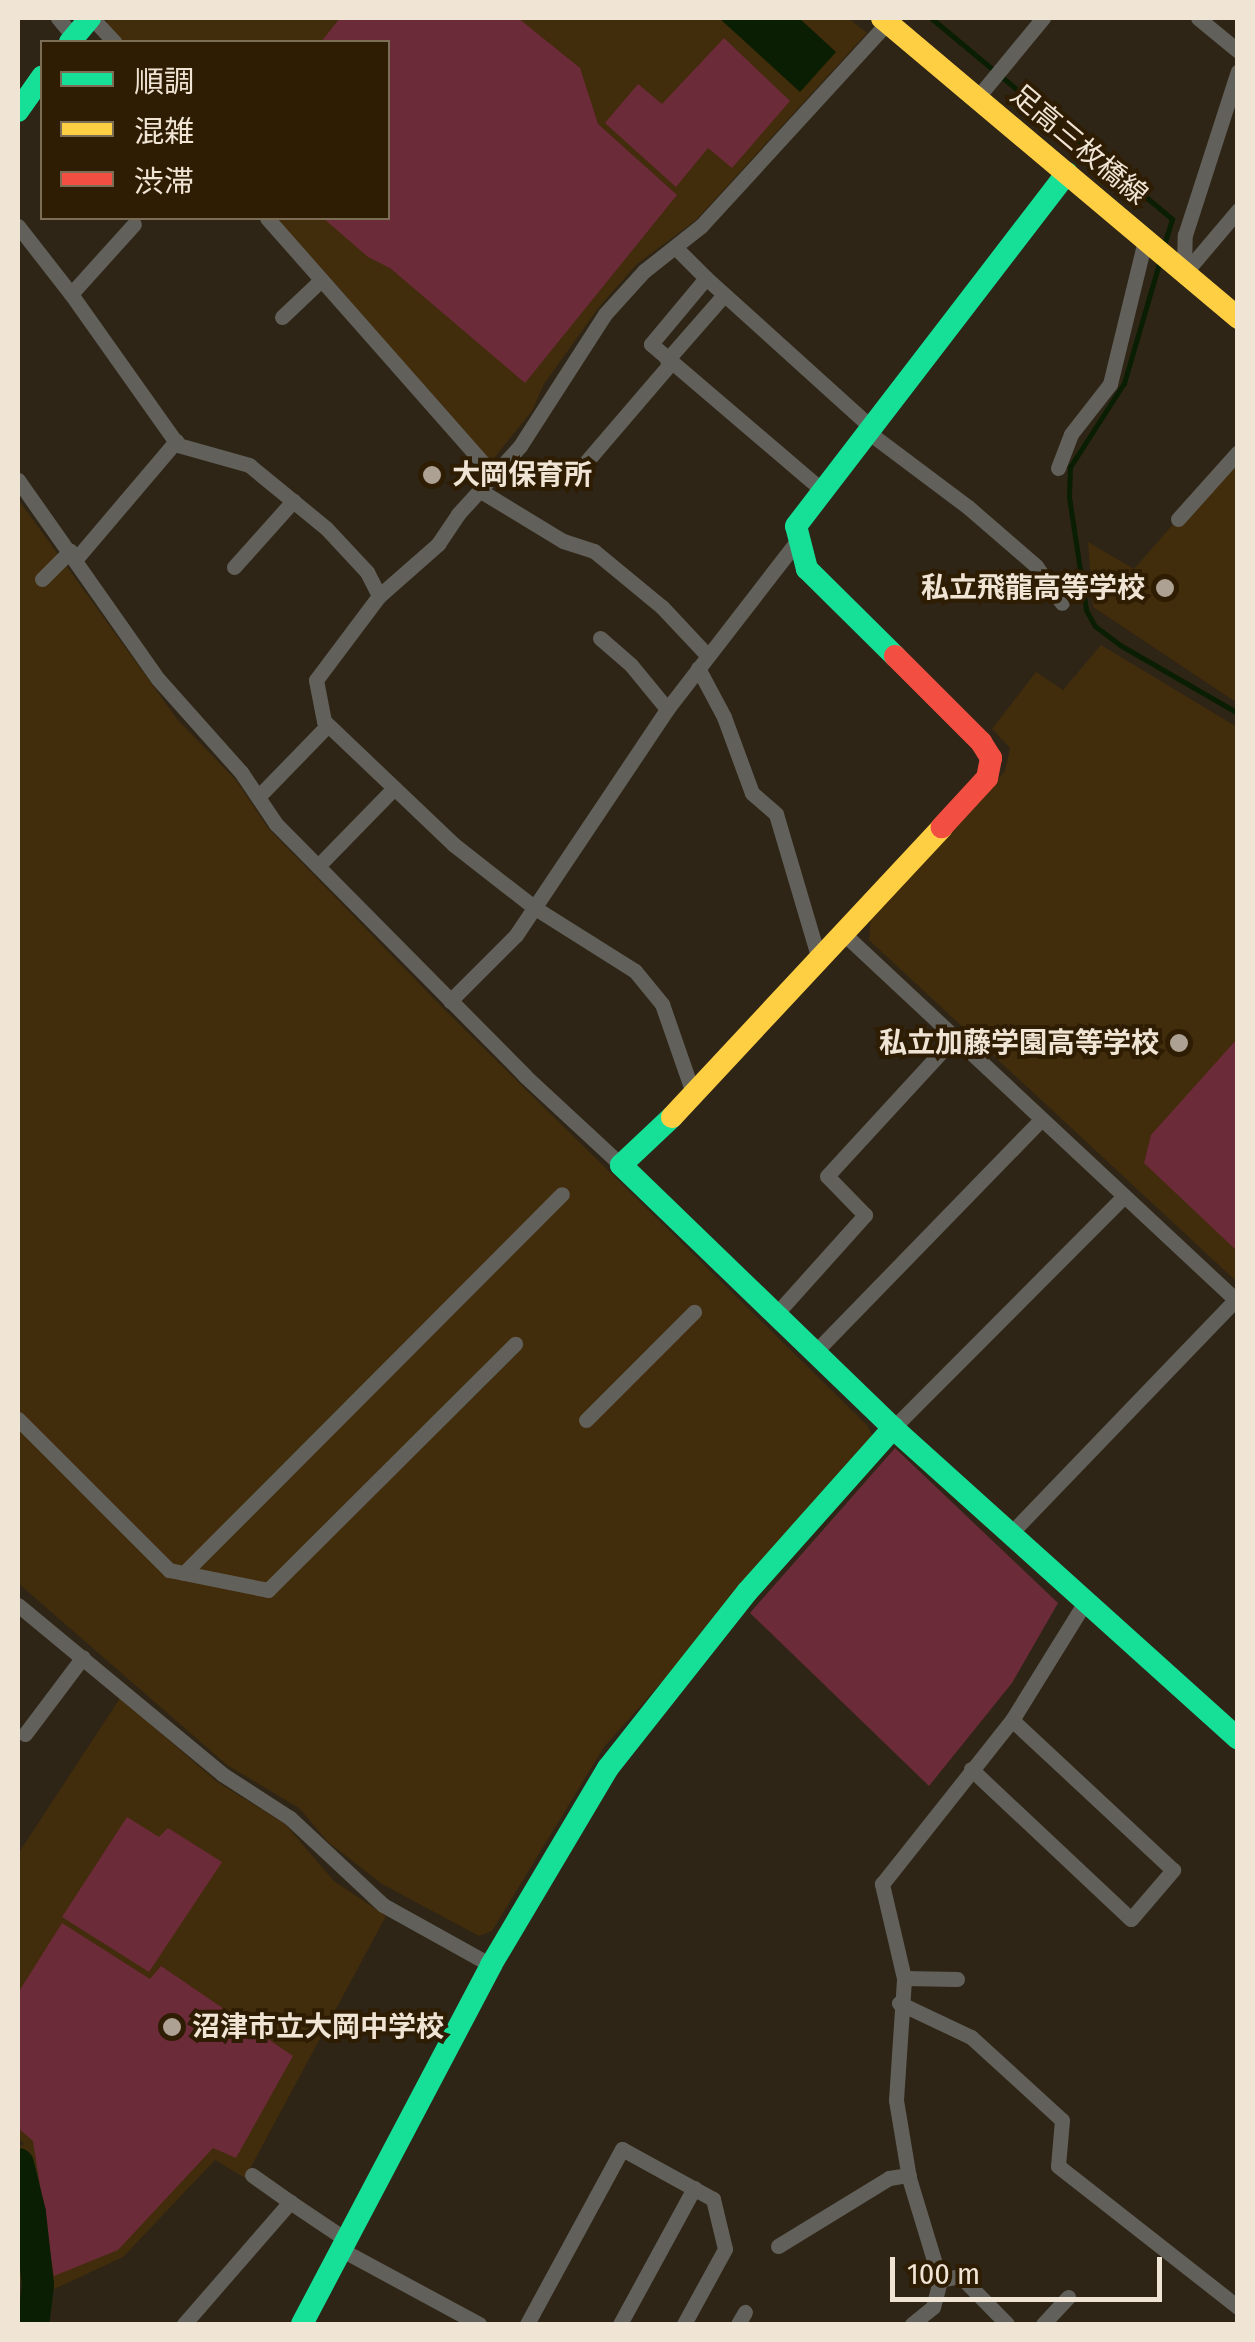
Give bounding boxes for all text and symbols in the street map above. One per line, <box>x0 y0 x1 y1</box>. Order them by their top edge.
legend <box>40 40 390 220</box>
text: 順調 <box>134 64 194 100</box>
street label: 足高三枚橋線 <box>1004 78 1154 212</box>
text: 混雑 <box>134 114 194 150</box>
text: 渋滞 <box>134 164 194 200</box>
place label: 大岡保育所 <box>452 458 592 492</box>
marker: 大岡保育所 <box>421 464 443 486</box>
place label: 私立飛龍高等学校 <box>921 571 1145 605</box>
marker: 私立飛龍高等学校 <box>1154 577 1176 599</box>
place label: 私立加藤学園高等学校 <box>879 1026 1159 1060</box>
marker: 私立加藤学園高等学校 <box>1168 1032 1190 1054</box>
place label: 沼津市立大岡中学校 <box>192 2010 444 2044</box>
marker: 沼津市立大岡中学校 <box>161 2016 183 2038</box>
scale bar <box>895 2237 1168 2299</box>
text: 100 m <box>907 2256 980 2292</box>

